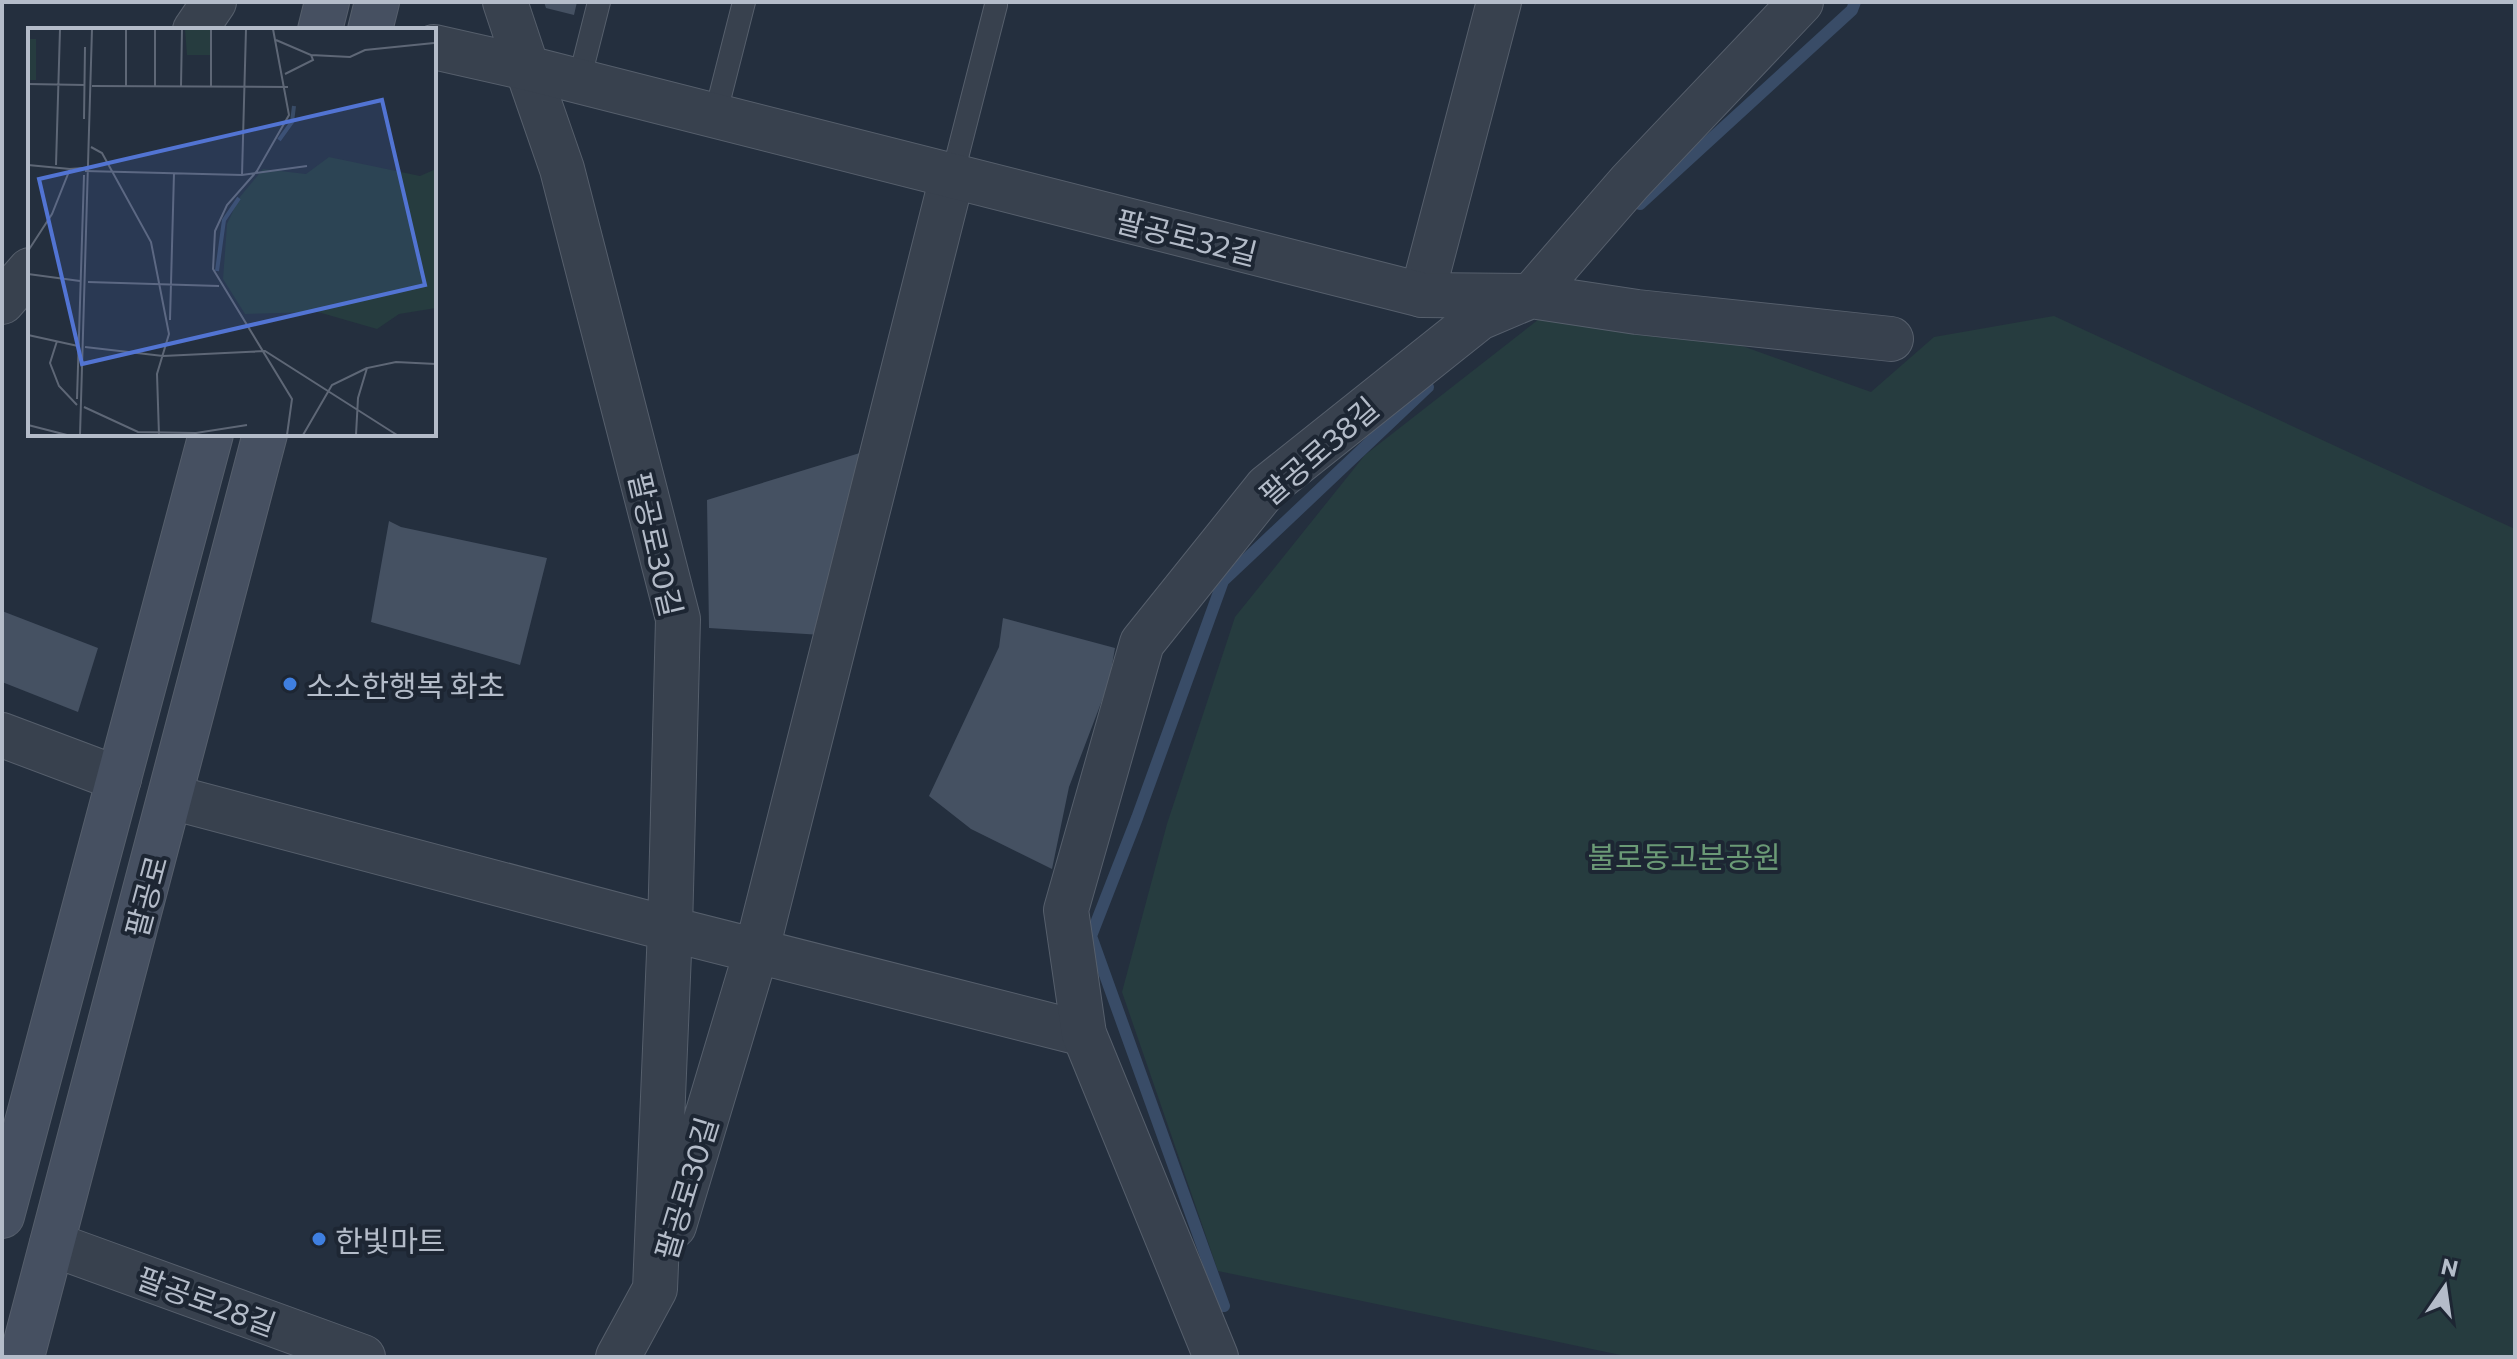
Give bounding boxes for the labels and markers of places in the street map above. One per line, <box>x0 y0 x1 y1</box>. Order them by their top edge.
place label: 소소한행복 화초 <box>306 666 505 703</box>
marker: 소소한행복 화초 <box>281 675 299 693</box>
place label: 한빛마트 <box>335 1221 445 1258</box>
marker: 한빛마트 <box>310 1230 328 1248</box>

